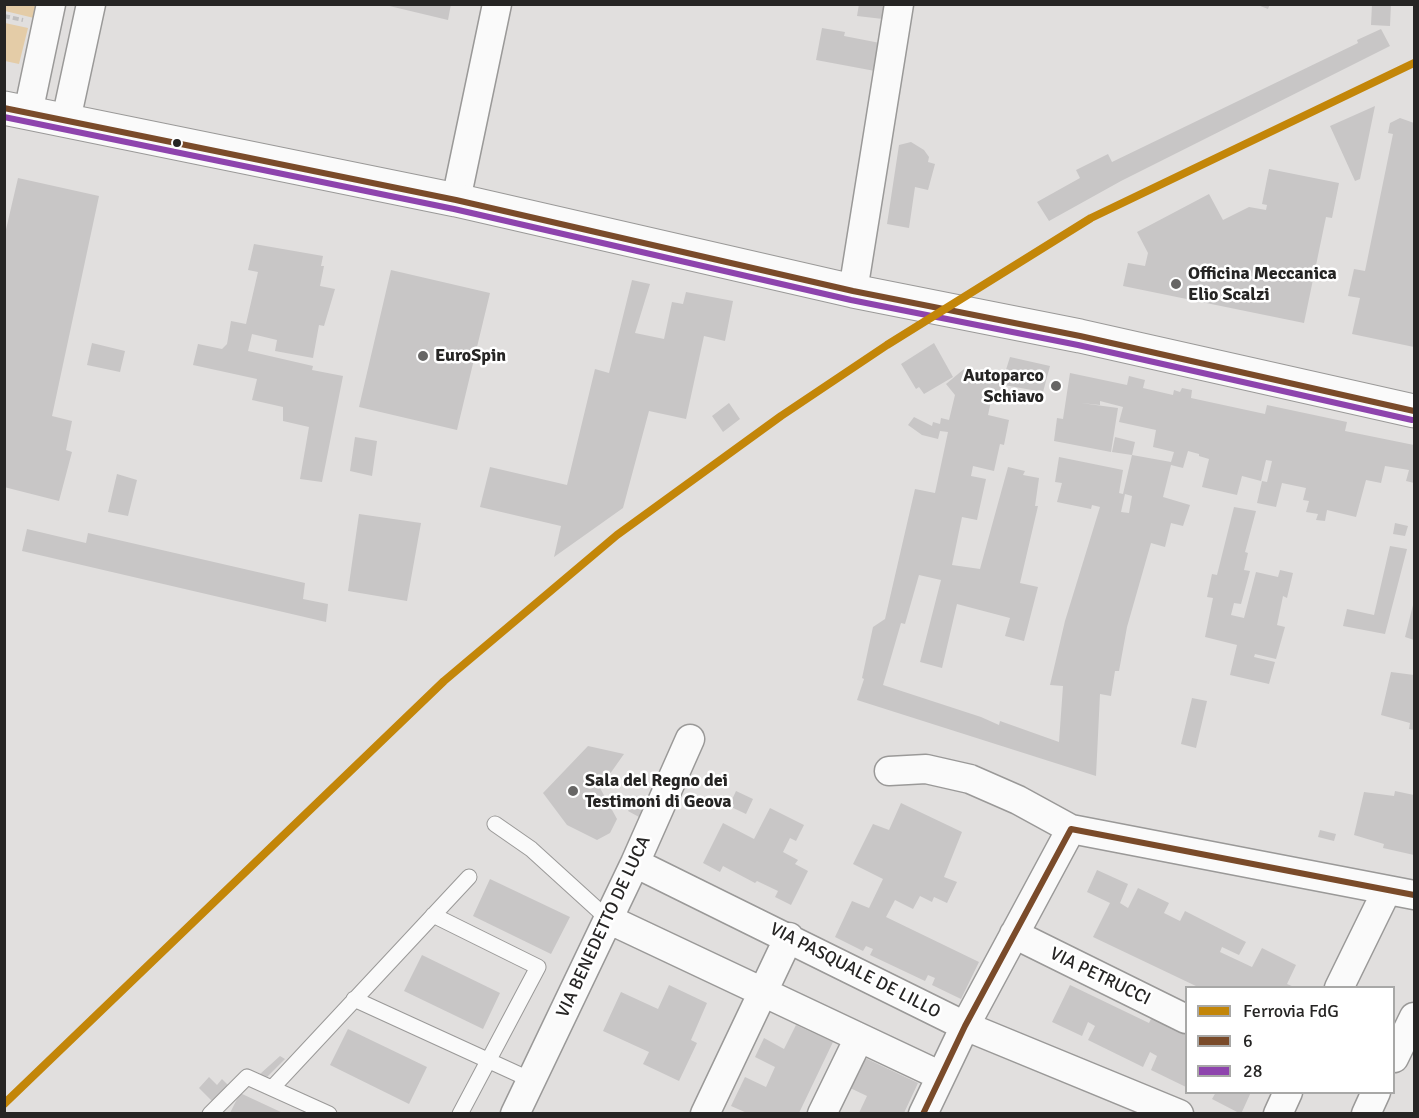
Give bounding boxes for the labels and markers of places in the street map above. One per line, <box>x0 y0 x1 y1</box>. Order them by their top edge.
unlabelled marker <box>171 137 183 149</box>
place label: Officina Meccanica Elio Scalzi <box>1188 263 1337 306</box>
marker: Officina Meccanica Elio Scalzi <box>1169 277 1183 291</box>
place label: EuroSpin <box>435 345 506 367</box>
marker: EuroSpin <box>416 349 430 363</box>
place label: Autoparco Schiavo <box>963 365 1044 407</box>
marker: Autoparco Schiavo <box>1049 379 1063 393</box>
place label: Sala del Regno dei Testimoni di Geova <box>585 770 732 812</box>
marker: Sala del Regno dei Testimoni di Geova <box>566 784 580 798</box>

